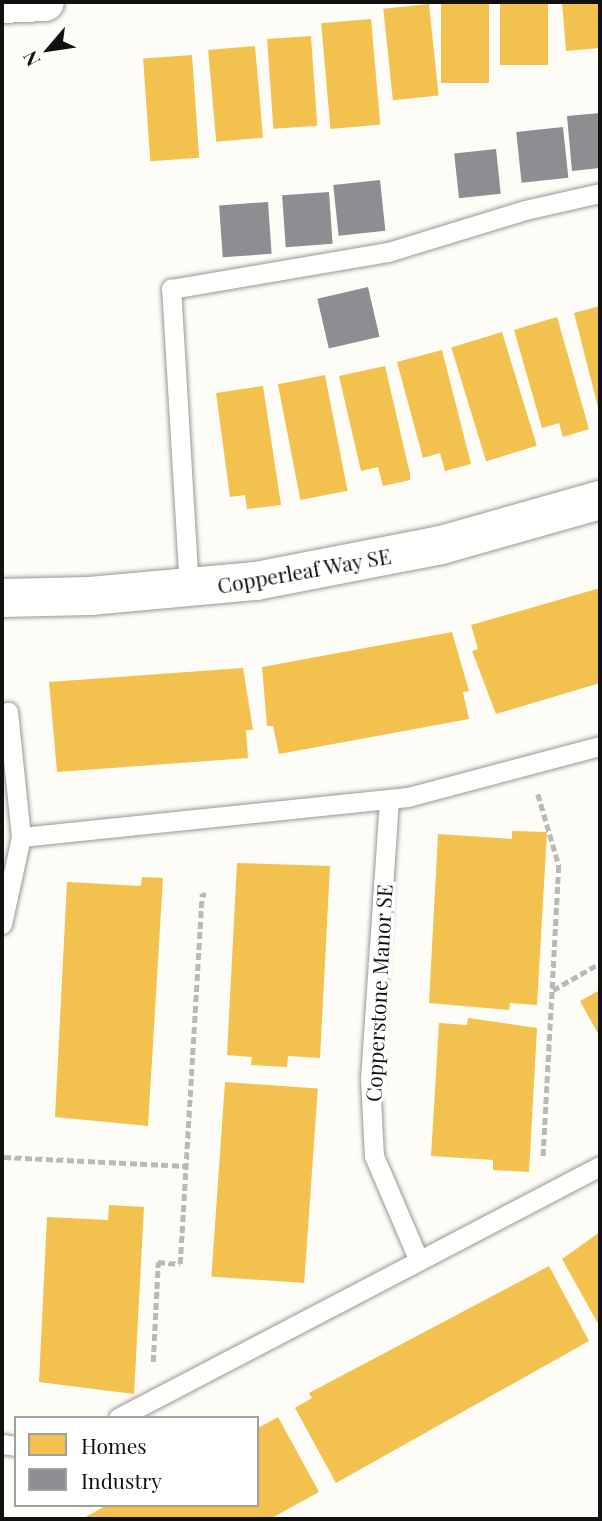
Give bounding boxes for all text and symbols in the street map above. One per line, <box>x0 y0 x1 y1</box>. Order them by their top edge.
north arrow <box>14 14 84 84</box>
text: N <box>16 47 45 71</box>
street label: Copperleaf Way SE <box>215 542 393 598</box>
street label: Copperstone Manor SE <box>360 883 396 1103</box>
legend <box>14 1416 259 1507</box>
text: Homes <box>81 1431 147 1459</box>
text: Industry <box>81 1466 162 1494</box>

